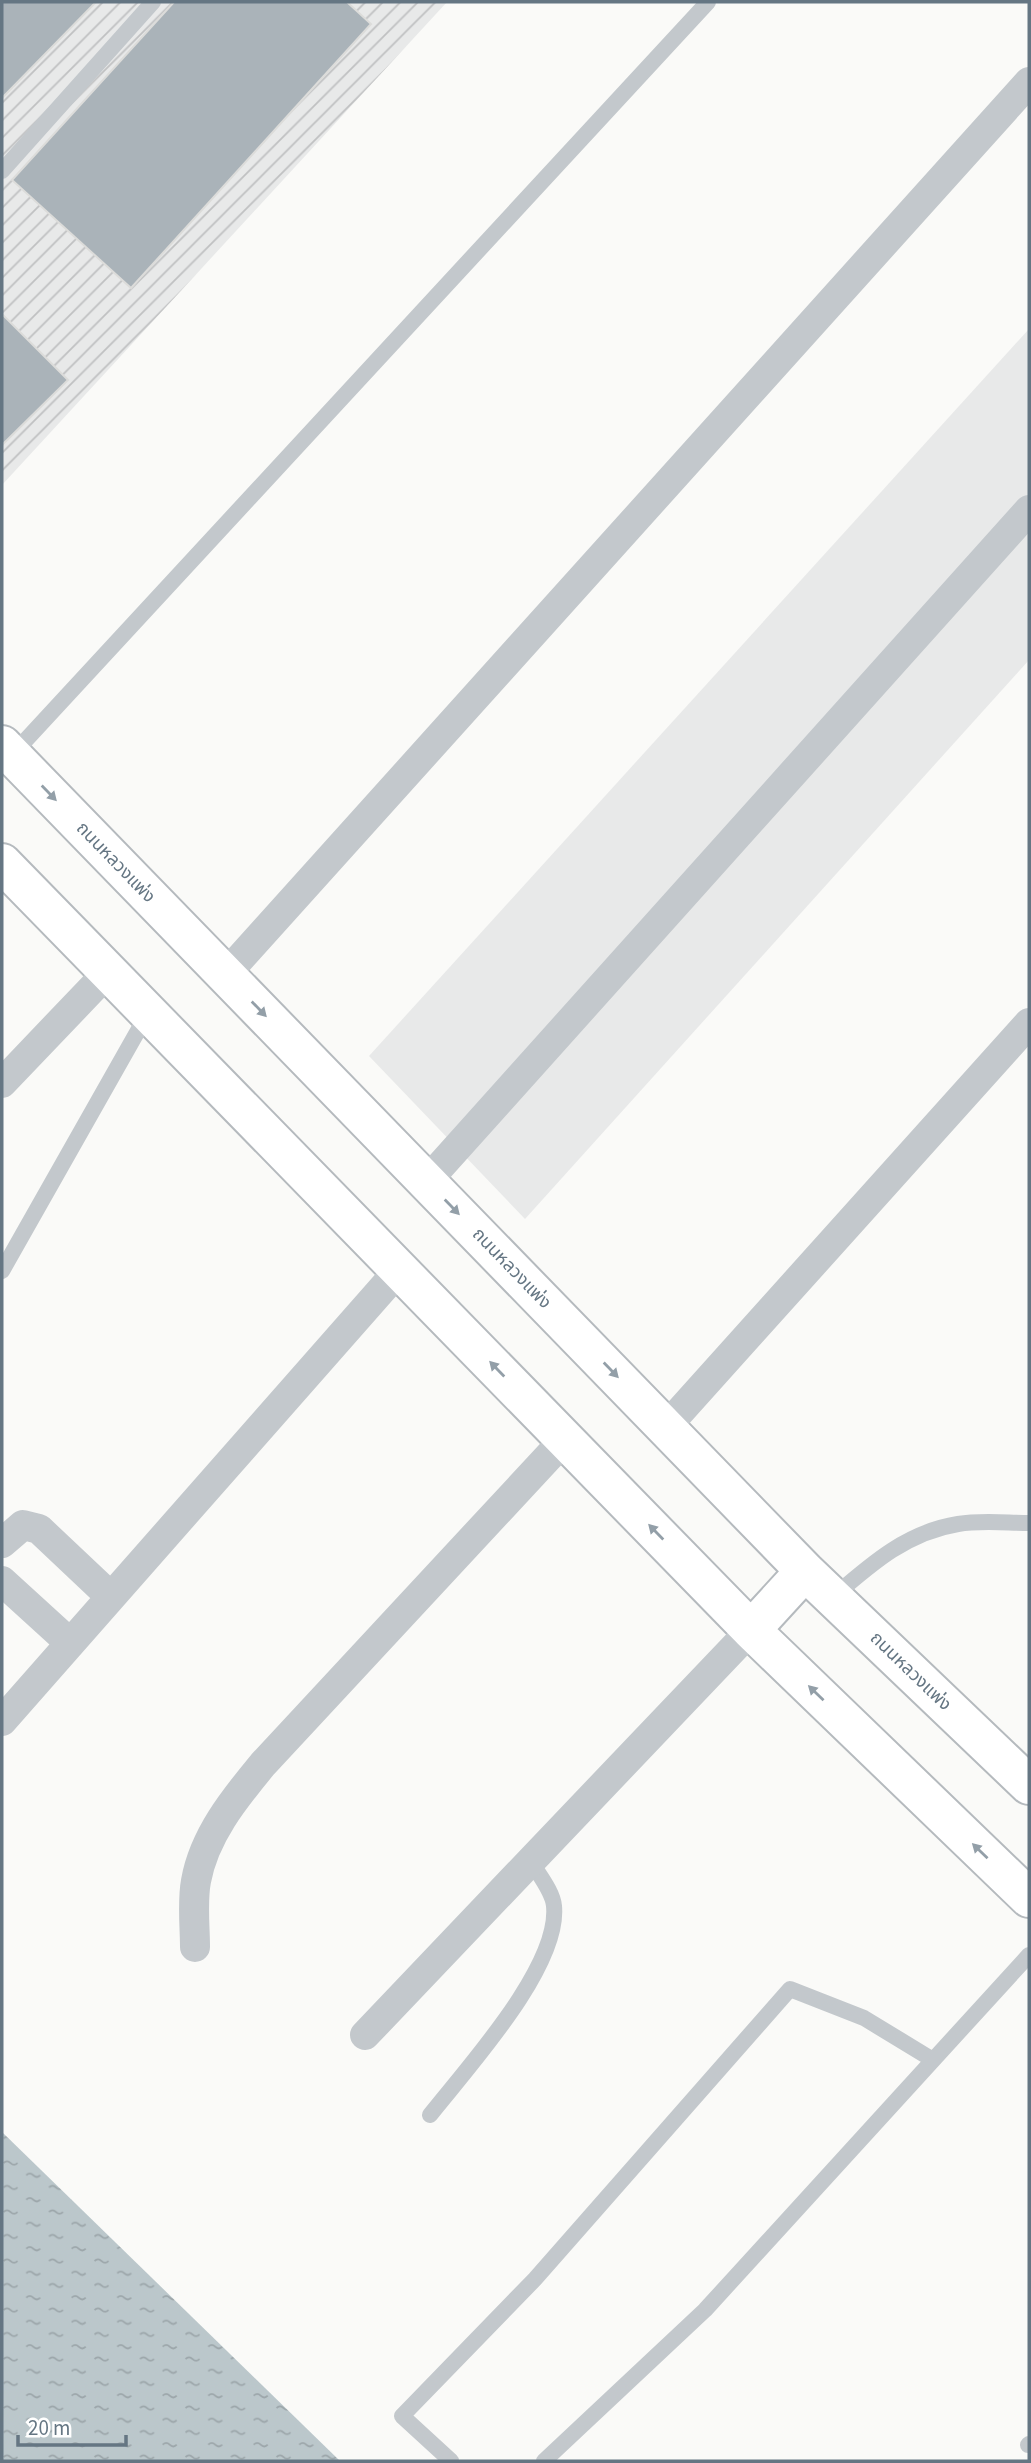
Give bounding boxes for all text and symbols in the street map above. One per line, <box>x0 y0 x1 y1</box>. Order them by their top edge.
one-way arrow <box>41 785 58 802</box>
street label: ถนนหลวงแพ่ง <box>70 816 161 909</box>
one-way arrow <box>251 1000 267 1017</box>
one-way arrow <box>444 1198 460 1215</box>
street label: ถนนหลวงแพ่ง <box>466 1222 557 1315</box>
one-way arrow <box>488 1361 505 1378</box>
one-way arrow <box>602 1362 619 1379</box>
one-way arrow <box>647 1524 664 1541</box>
street label: ถนนหลวงแพ่ง <box>864 1626 957 1717</box>
one-way arrow <box>808 1685 825 1702</box>
one-way arrow <box>972 1844 989 1860</box>
scale bar <box>18 2404 126 2448</box>
text: 20 m <box>28 2413 70 2443</box>

